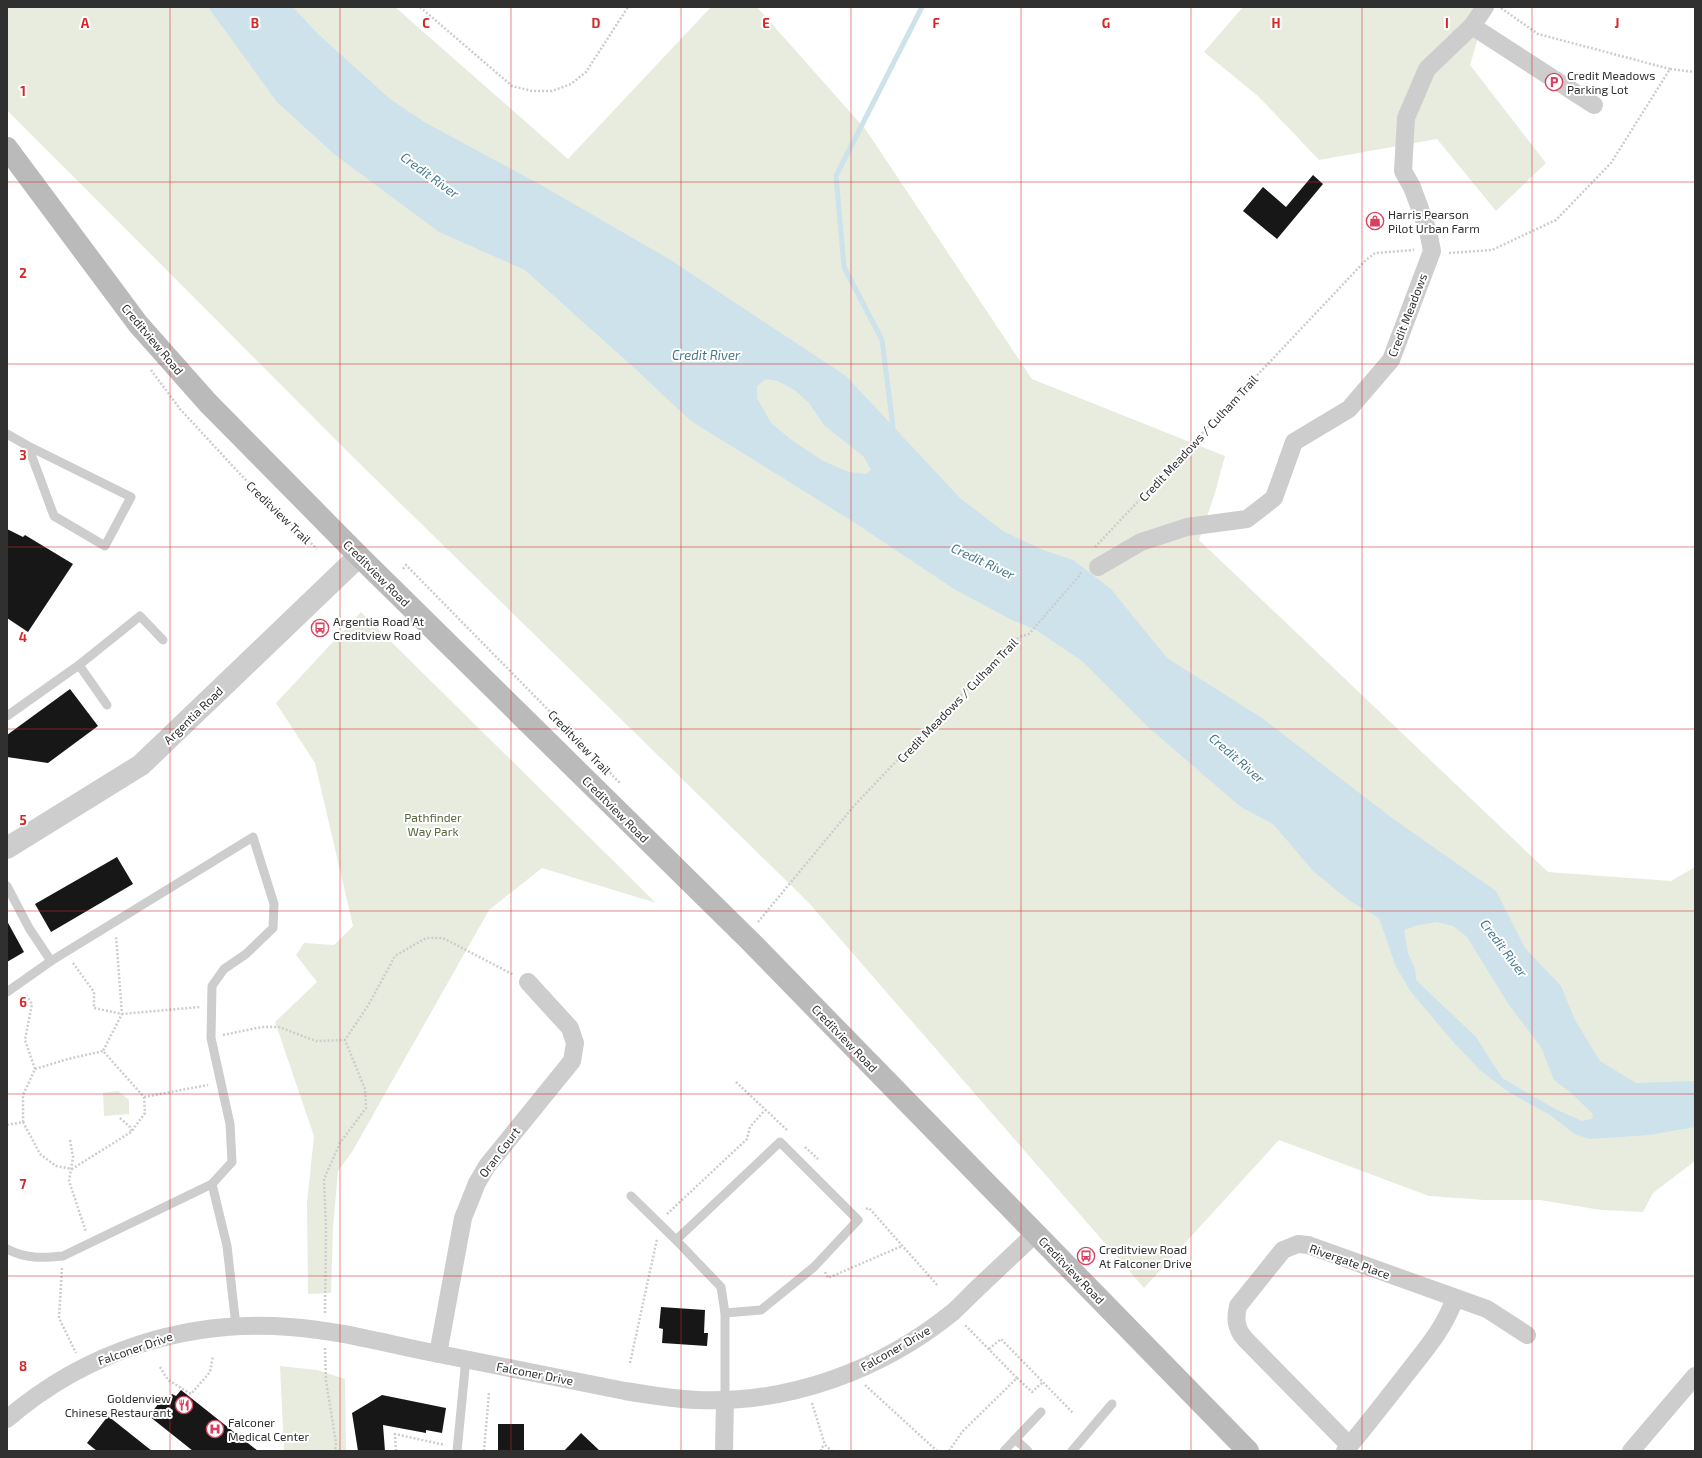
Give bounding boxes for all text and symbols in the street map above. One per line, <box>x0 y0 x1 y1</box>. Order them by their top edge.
text: A <box>81 15 90 31</box>
text: B <box>251 15 259 31</box>
text: C <box>422 15 430 31</box>
text: D <box>592 15 601 31</box>
text: E <box>762 15 770 31</box>
text: F <box>932 15 940 31</box>
text: G <box>1102 15 1110 31</box>
text: H <box>1272 15 1281 31</box>
text: I <box>1445 15 1449 31</box>
text: J <box>1615 15 1619 31</box>
place label: Credit Meadows Parking Lot <box>1567 68 1655 96</box>
parking icon: Credit Meadows Parking Lot <box>1544 72 1564 92</box>
text: 1 <box>20 83 26 99</box>
water label: Credit River <box>398 149 463 202</box>
place label: Harris Pearson Pilot Urban Farm <box>1388 207 1480 235</box>
shop icon: Harris Pearson Pilot Urban Farm <box>1365 211 1385 231</box>
text: 2 <box>19 265 27 281</box>
street label: Credit Meadows <box>1385 271 1429 359</box>
street label: Creditview Road <box>119 301 187 377</box>
water label: Credit River <box>672 347 741 363</box>
street label: Credit Meadows / Culham Trail <box>1136 372 1260 504</box>
text: 3 <box>19 447 27 463</box>
street label: Creditview Trail <box>244 478 314 547</box>
street label: Creditview Road <box>341 537 413 609</box>
water label: Credit River <box>949 539 1018 583</box>
place label: Argentia Road At Creditview Road <box>333 614 424 642</box>
bus stop icon: Argentia Road At Creditview Road <box>310 618 330 638</box>
text: 4 <box>19 629 27 645</box>
street label: Credit Meadows / Culham Trail <box>894 635 1020 765</box>
street label: Argentia Road <box>161 683 225 747</box>
street label: Creditview Trail <box>546 707 615 777</box>
water label: Credit River <box>1206 730 1269 787</box>
street label: Creditview Road <box>580 773 652 845</box>
park label: Pathfinder Way Park <box>404 810 462 838</box>
text: 5 <box>19 812 27 828</box>
water label: Credit River <box>1477 916 1531 981</box>
text: 6 <box>19 994 27 1010</box>
street label: Creditview Road <box>809 1001 881 1075</box>
street label: Oran Court <box>476 1124 523 1180</box>
text: 7 <box>20 1176 27 1192</box>
street label: Creditview Road <box>1036 1233 1108 1307</box>
street label: Rivergate Place <box>1308 1241 1392 1281</box>
place label: Creditview Road At Falconer Drive <box>1099 1242 1192 1270</box>
bus stop icon: Creditview Road At Falconer Drive <box>1076 1246 1096 1266</box>
street label: Falconer Drive <box>858 1322 932 1374</box>
street label: Falconer Drive <box>96 1329 174 1367</box>
text: 8 <box>19 1358 27 1374</box>
street label: Falconer Drive <box>495 1359 575 1387</box>
place label: Goldenview Chinese Restaurant <box>65 1391 171 1419</box>
restaurant icon: Goldenview Chinese Restaurant <box>174 1395 194 1415</box>
place label: Falconer Medical Center <box>228 1415 309 1443</box>
hospital icon: Falconer Medical Center <box>205 1419 225 1439</box>

